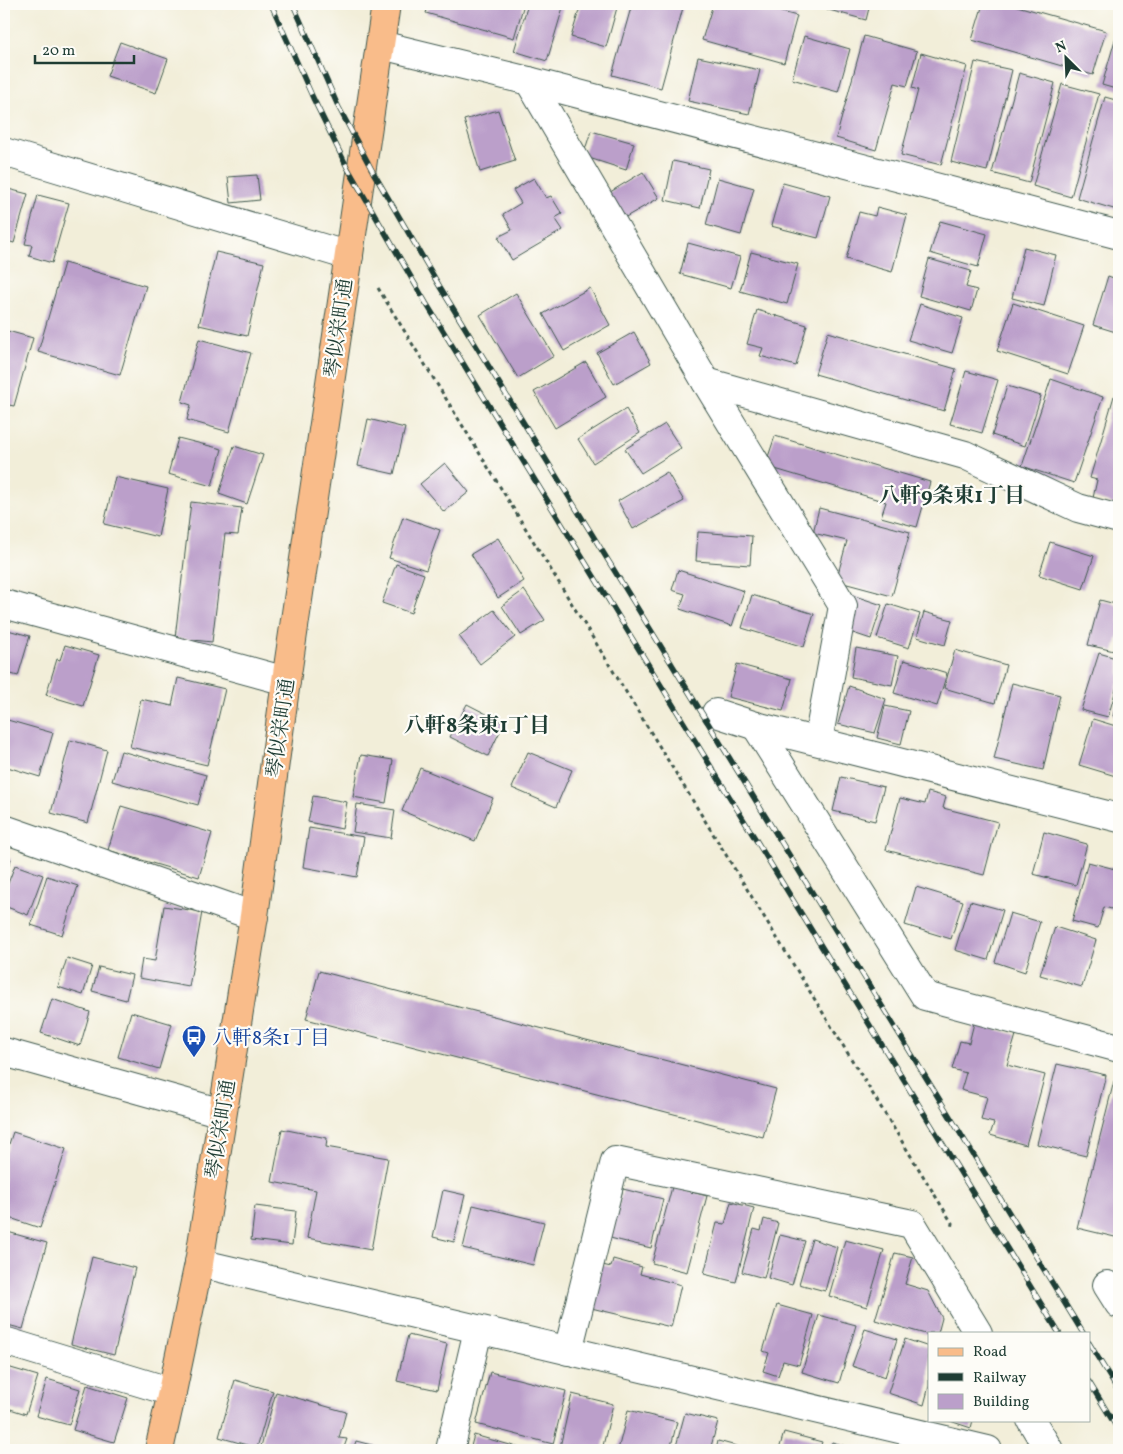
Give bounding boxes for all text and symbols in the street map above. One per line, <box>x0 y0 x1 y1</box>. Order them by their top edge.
scale bar <box>35 32 134 64</box>
north arrow <box>1040 32 1090 82</box>
text: N <box>1053 37 1070 58</box>
text: 20 m <box>42 41 75 62</box>
street label: 琴似栄町通 <box>319 277 361 380</box>
district label: 八軒9条東1丁目 <box>879 482 1025 511</box>
street label: 琴似栄町通 <box>261 677 303 780</box>
district label: 八軒8条東1丁目 <box>404 712 550 741</box>
bus stop icon: 八軒8条1丁目 <box>181 1024 207 1058</box>
place label: 八軒8条1丁目 <box>212 1025 330 1053</box>
street label: 琴似栄町通 <box>200 1078 244 1181</box>
legend <box>928 1332 1090 1422</box>
text: Road <box>973 1342 1007 1363</box>
text: Railway <box>973 1368 1026 1389</box>
text: Building <box>973 1392 1030 1413</box>

